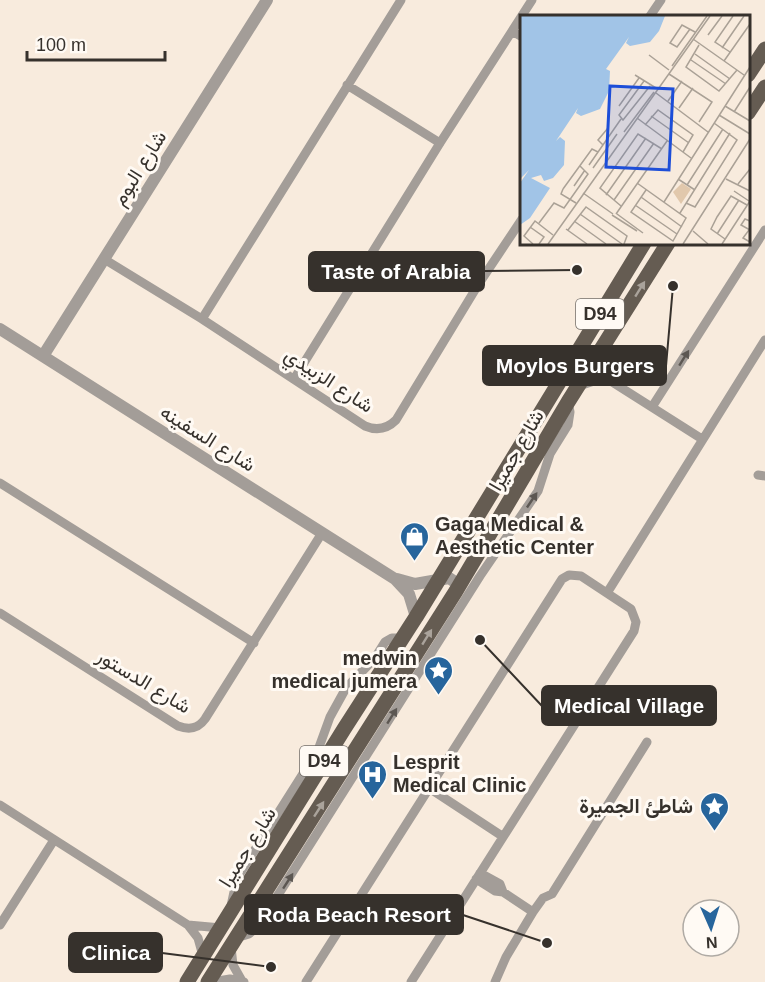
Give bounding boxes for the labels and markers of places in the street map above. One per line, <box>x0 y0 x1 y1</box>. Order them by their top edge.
callout: Taste of Arabia <box>309 252 484 291</box>
callout: Moylos Burgers <box>483 346 666 385</box>
place label: Gaga Medical & Aesthetic Center <box>435 513 594 558</box>
shop icon: Gaga Medical & Aesthetic Center <box>398 520 430 562</box>
place label: medwin medical jumera <box>271 647 418 692</box>
place icon: medwin medical jumera <box>422 654 454 696</box>
callout: Medical Village <box>542 686 716 725</box>
place label: Lesprit Medical Clinic <box>393 751 526 796</box>
hospital icon: Lesprit Medical Clinic <box>356 758 388 800</box>
place icon: شاطئ الجميرة <box>698 790 730 832</box>
place label: شاطئ الجميرة <box>579 795 693 819</box>
callout: Roda Beach Resort <box>245 895 463 934</box>
callout: Clinica <box>69 933 162 972</box>

